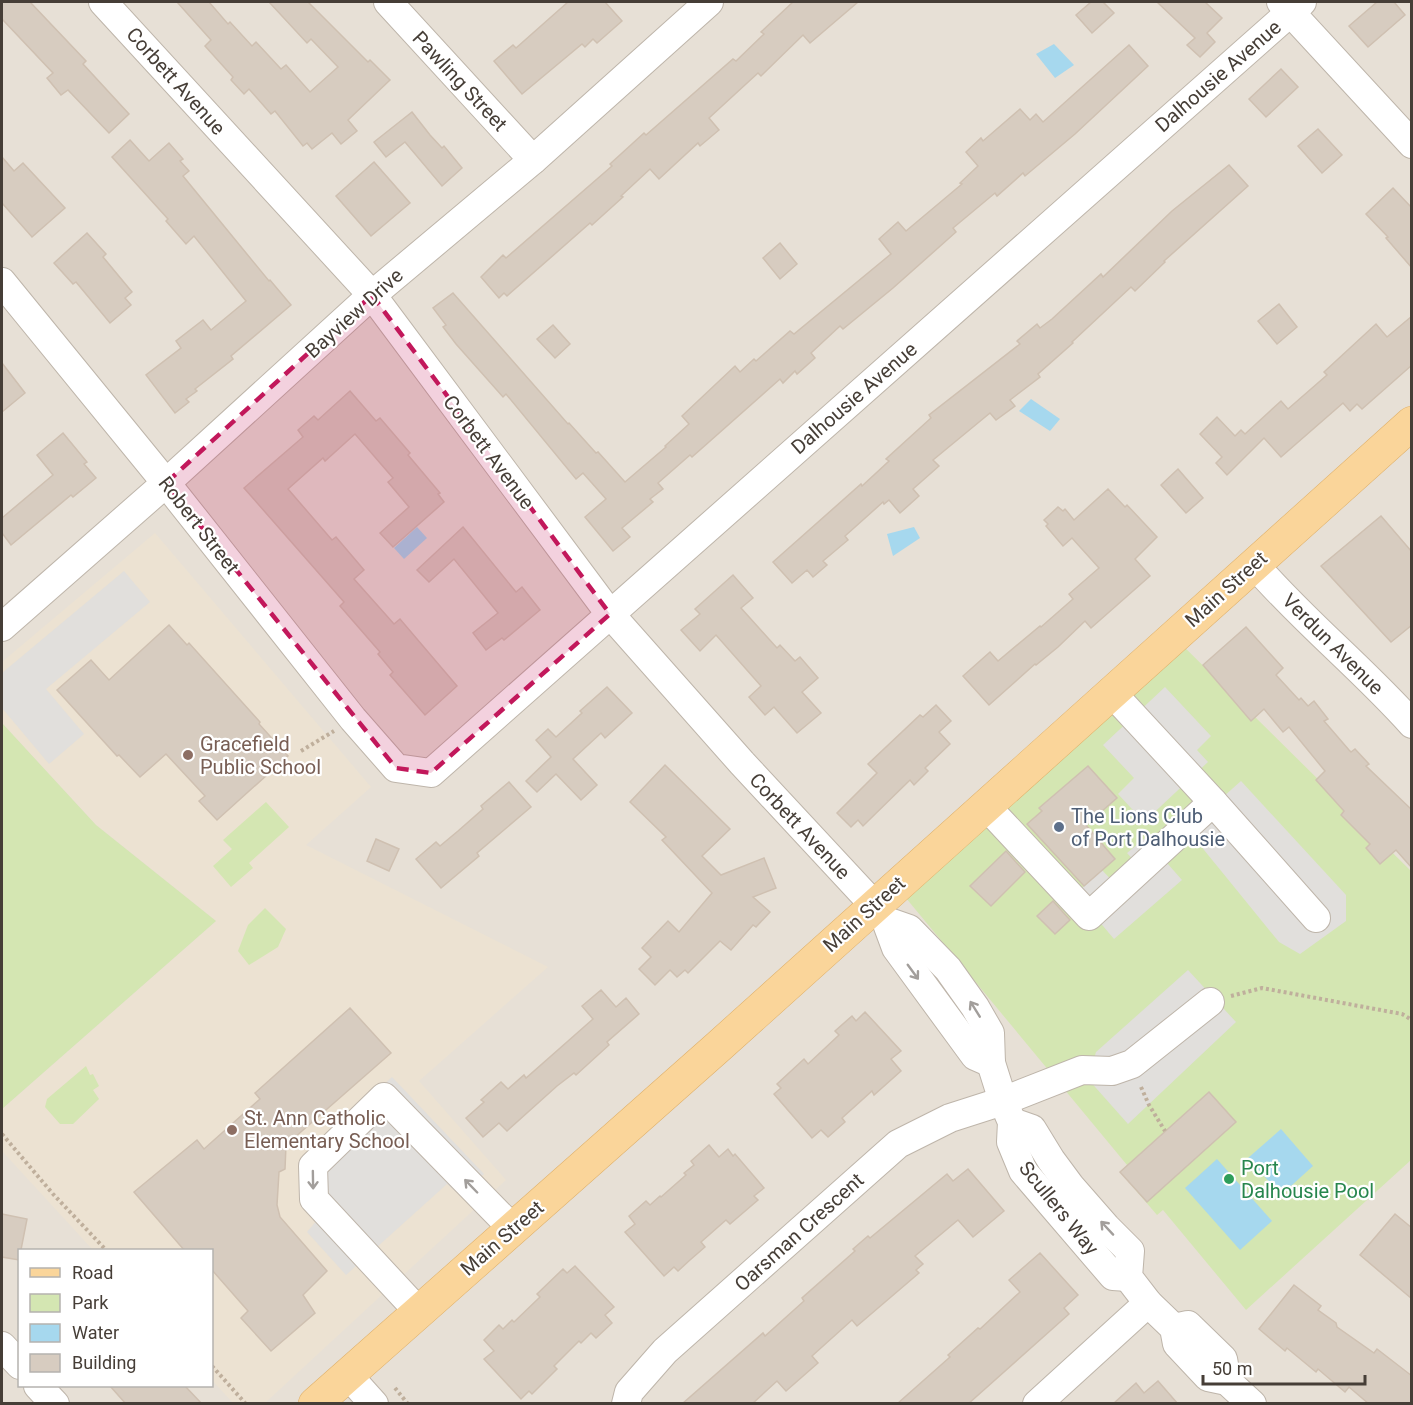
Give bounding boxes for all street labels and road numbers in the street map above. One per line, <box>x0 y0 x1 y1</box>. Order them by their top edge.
street label: Dalhousie Avenue <box>1150 15 1286 137</box>
street label: Corbett Avenue <box>121 22 231 140</box>
street label: Pawling Street <box>408 26 512 136</box>
street label: Bayview Drive <box>300 263 408 363</box>
street label: Dalhousie Avenue <box>786 337 922 459</box>
street label: Corbett Avenue <box>438 390 540 514</box>
street label: Robert Street <box>153 471 245 579</box>
street label: Main Street <box>1180 546 1272 632</box>
street label: Verdun Avenue <box>1277 588 1389 700</box>
street label: Corbett Avenue <box>745 768 855 884</box>
street label: Main Street <box>818 871 910 957</box>
street label: Scullers Way <box>1014 1156 1104 1260</box>
street label: Oarsman Crescent <box>730 1168 868 1296</box>
street label: Main Street <box>456 1195 548 1281</box>

